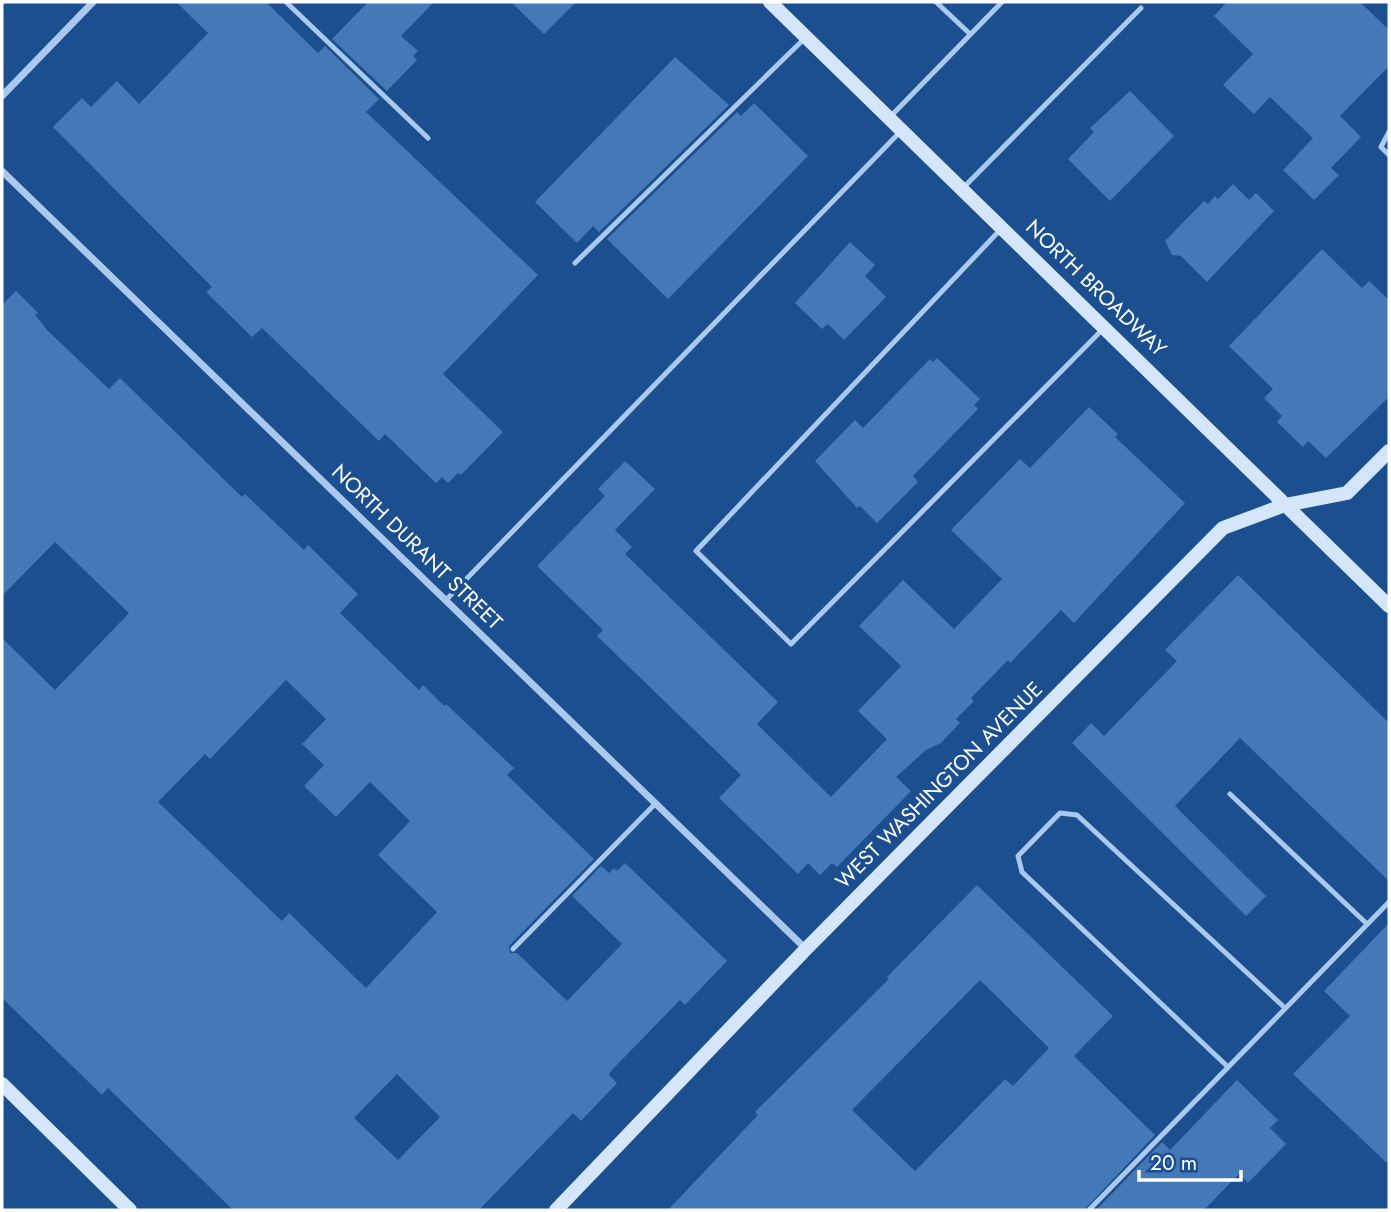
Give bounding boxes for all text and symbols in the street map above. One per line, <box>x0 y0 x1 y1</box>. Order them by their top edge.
street label: NORTH BROADWAY <box>1019 213 1173 363</box>
street label: NORTH DURANT STREET <box>325 457 509 637</box>
street label: WEST WASHINGTON AVENUE <box>829 675 1049 895</box>
scale bar <box>1139 1138 1240 1182</box>
text: 20 m <box>1150 1148 1197 1178</box>

